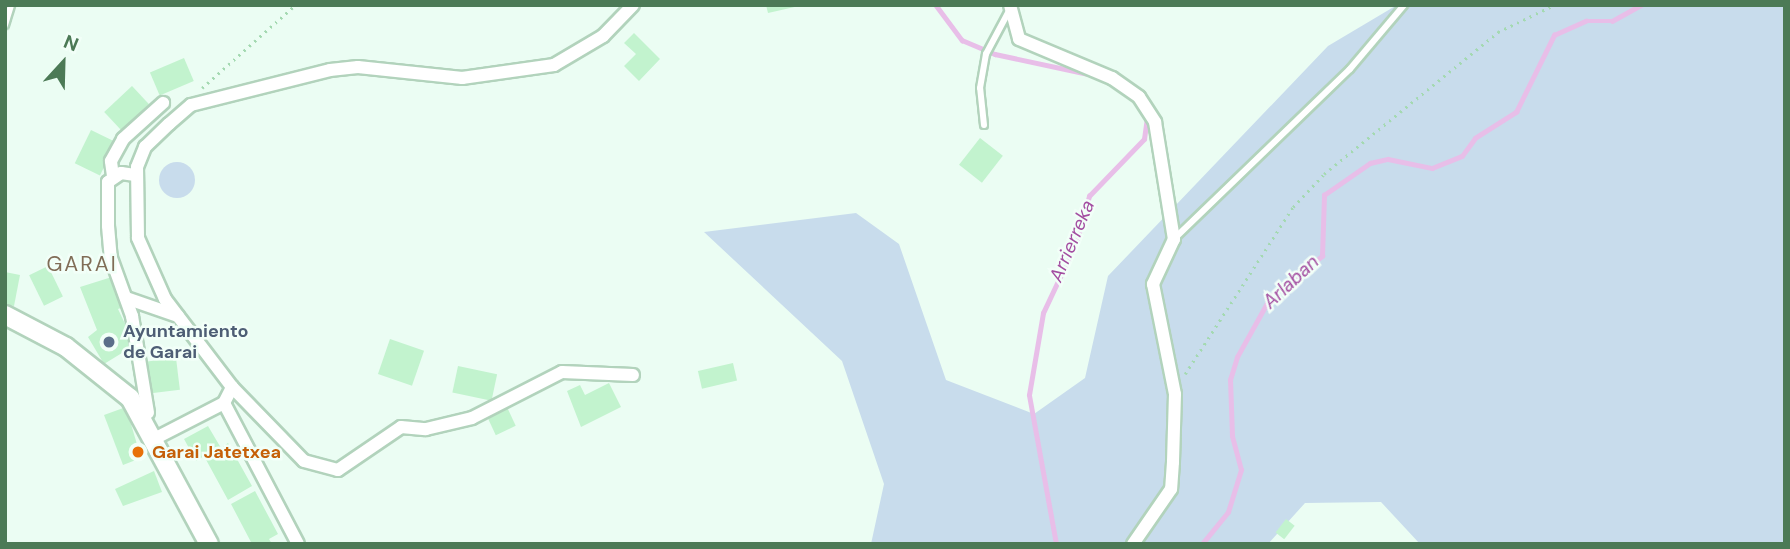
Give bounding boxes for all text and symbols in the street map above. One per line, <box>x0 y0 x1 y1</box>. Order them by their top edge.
north arrow <box>28 28 98 98</box>
text: N <box>60 29 82 57</box>
water label: Arrierreka <box>1045 197 1099 285</box>
district label: GARAI <box>47 251 117 277</box>
water label: Arlaban <box>1259 251 1323 313</box>
place label: Ayuntamiento de Garai <box>123 321 248 364</box>
marker: Ayuntamiento de Garai <box>101 334 117 350</box>
place label: Garai Jatetxea <box>152 441 281 463</box>
marker: Garai Jatetxea <box>130 444 146 460</box>

